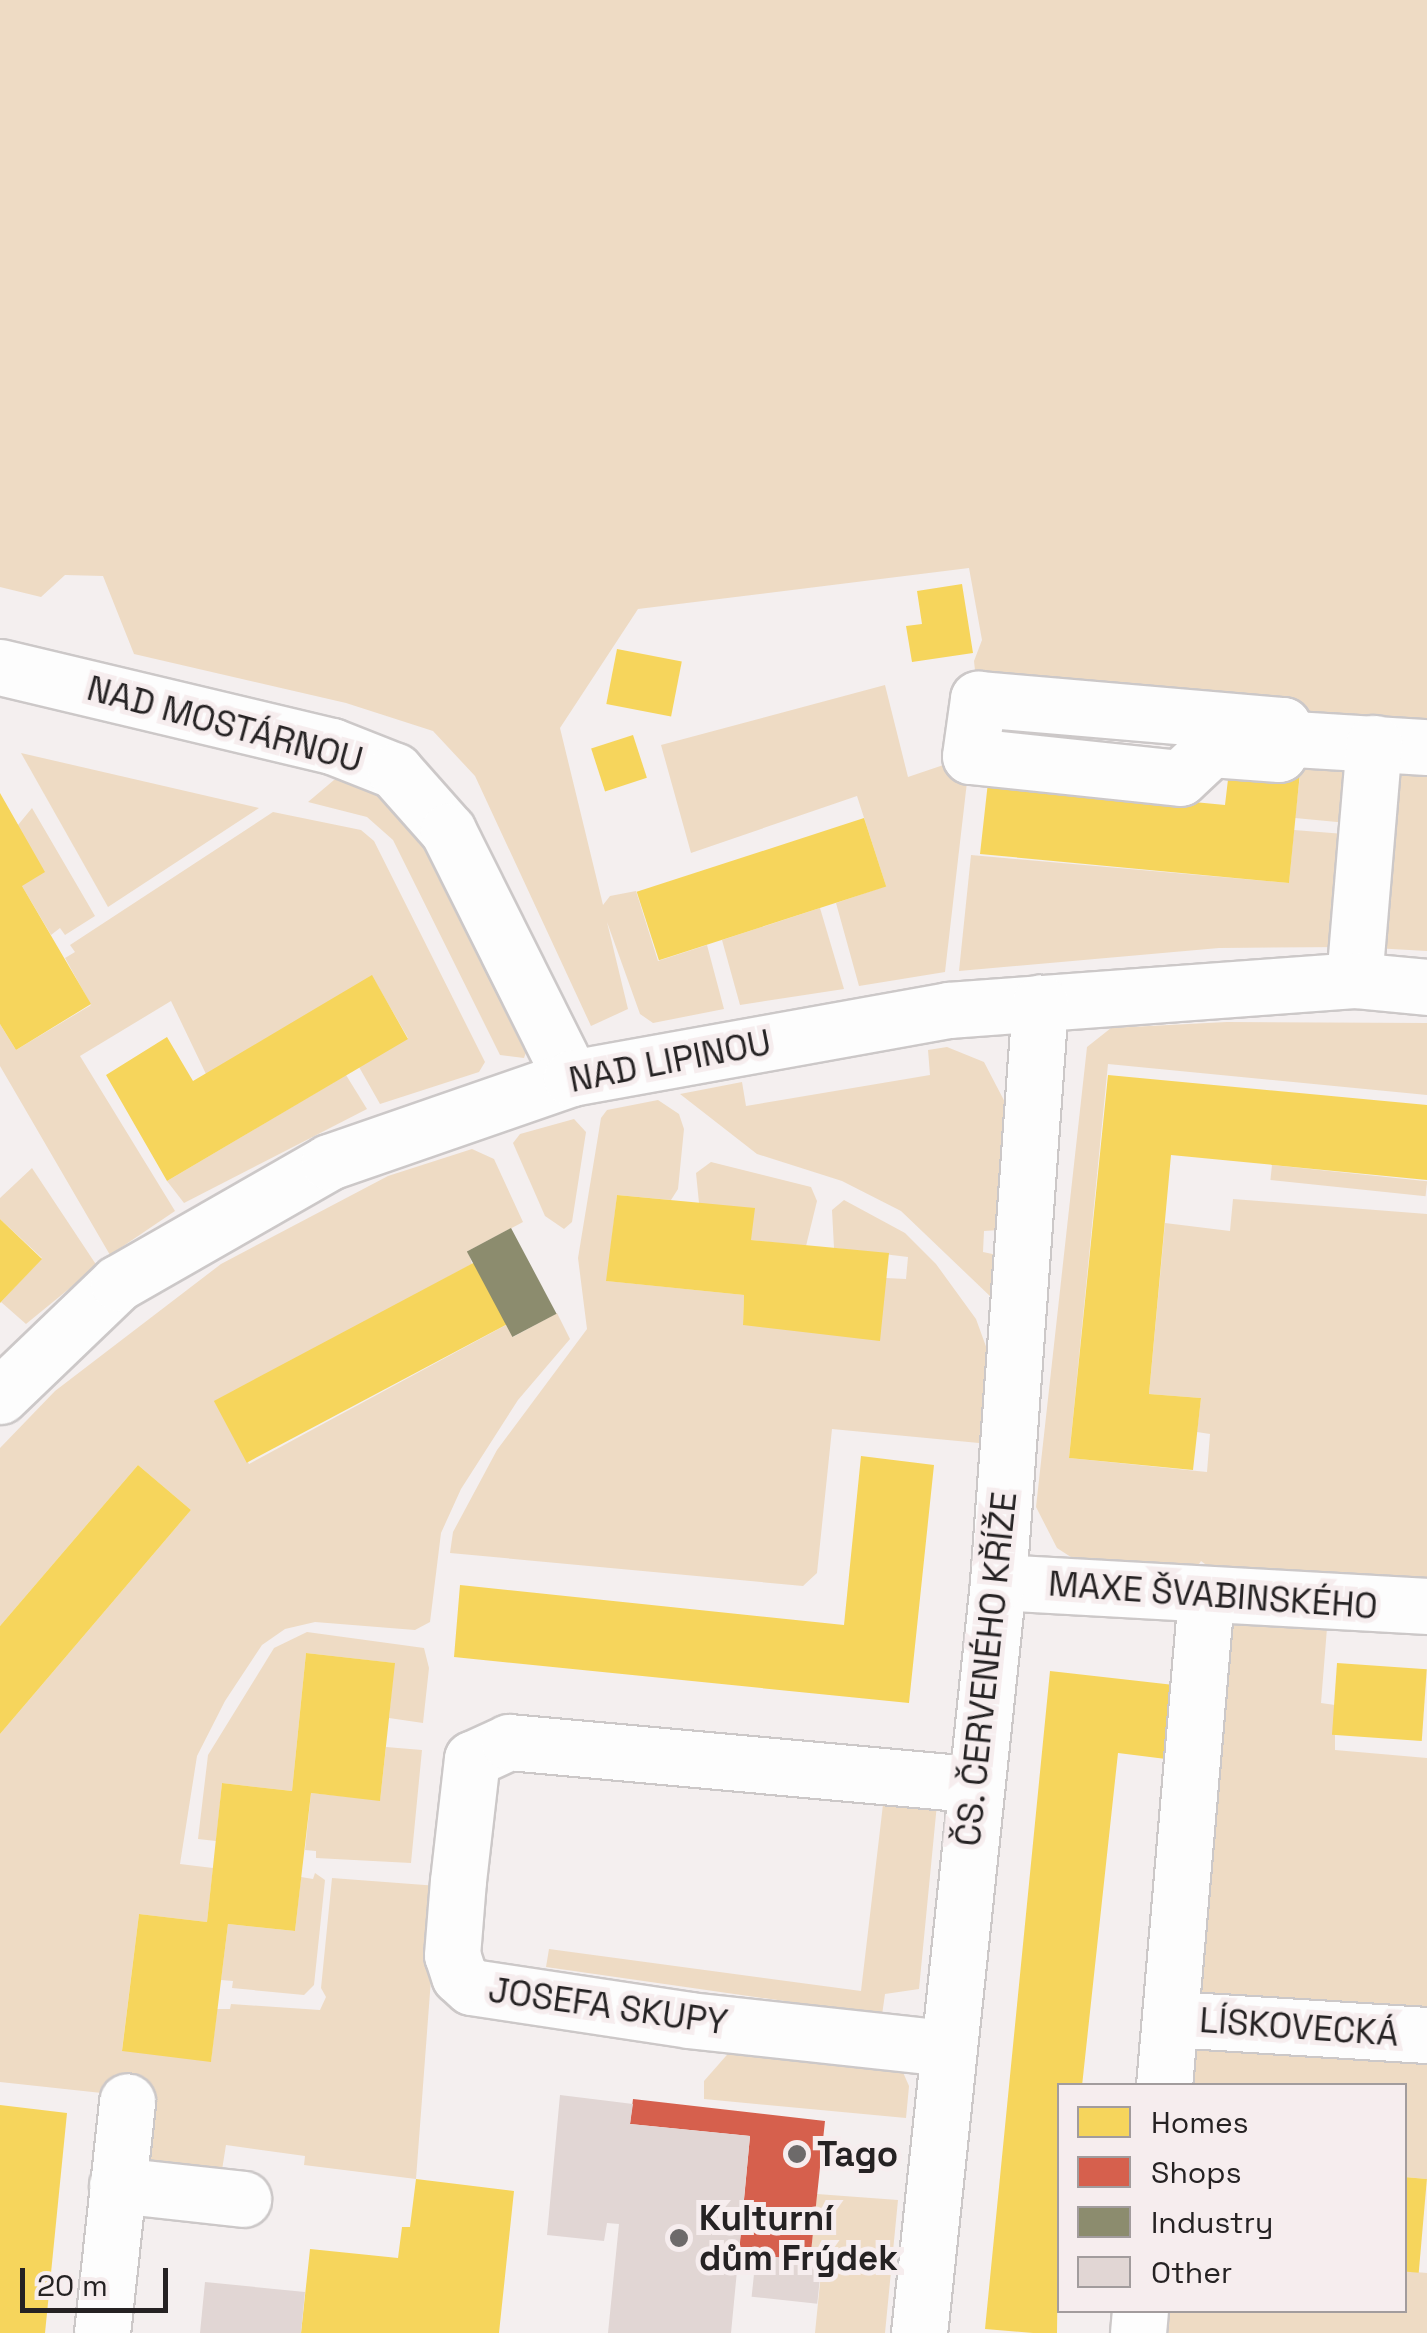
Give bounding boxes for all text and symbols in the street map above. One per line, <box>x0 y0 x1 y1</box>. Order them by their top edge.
street label: NAD MOSTÁRNOU <box>83 667 367 781</box>
street label: NAD LIPINOU <box>566 1021 774 1101</box>
street label: ČS. ČERVENÉHO KŘÍŽE <box>946 1489 1026 1849</box>
street label: MAXE ŠVABINSKÉHO <box>1047 1563 1379 1627</box>
street label: JOSEFA SKUPY <box>485 1968 731 2044</box>
street label: LÍSKOVECKÁ <box>1198 1999 1400 2055</box>
legend <box>1057 2083 1407 2313</box>
text: Homes <box>1151 2103 1249 2142</box>
place label: Tago <box>817 2133 898 2175</box>
marker: Tago <box>786 2143 808 2165</box>
text: Shops <box>1151 2153 1241 2192</box>
place label: Kulturní dům Frýdek <box>699 2197 898 2279</box>
text: Industry <box>1151 2203 1273 2242</box>
marker: Kulturní dům Frýdek <box>668 2227 690 2249</box>
scale bar <box>25 2248 172 2310</box>
text: Other <box>1151 2253 1232 2292</box>
text: 20 m <box>37 2266 108 2305</box>

